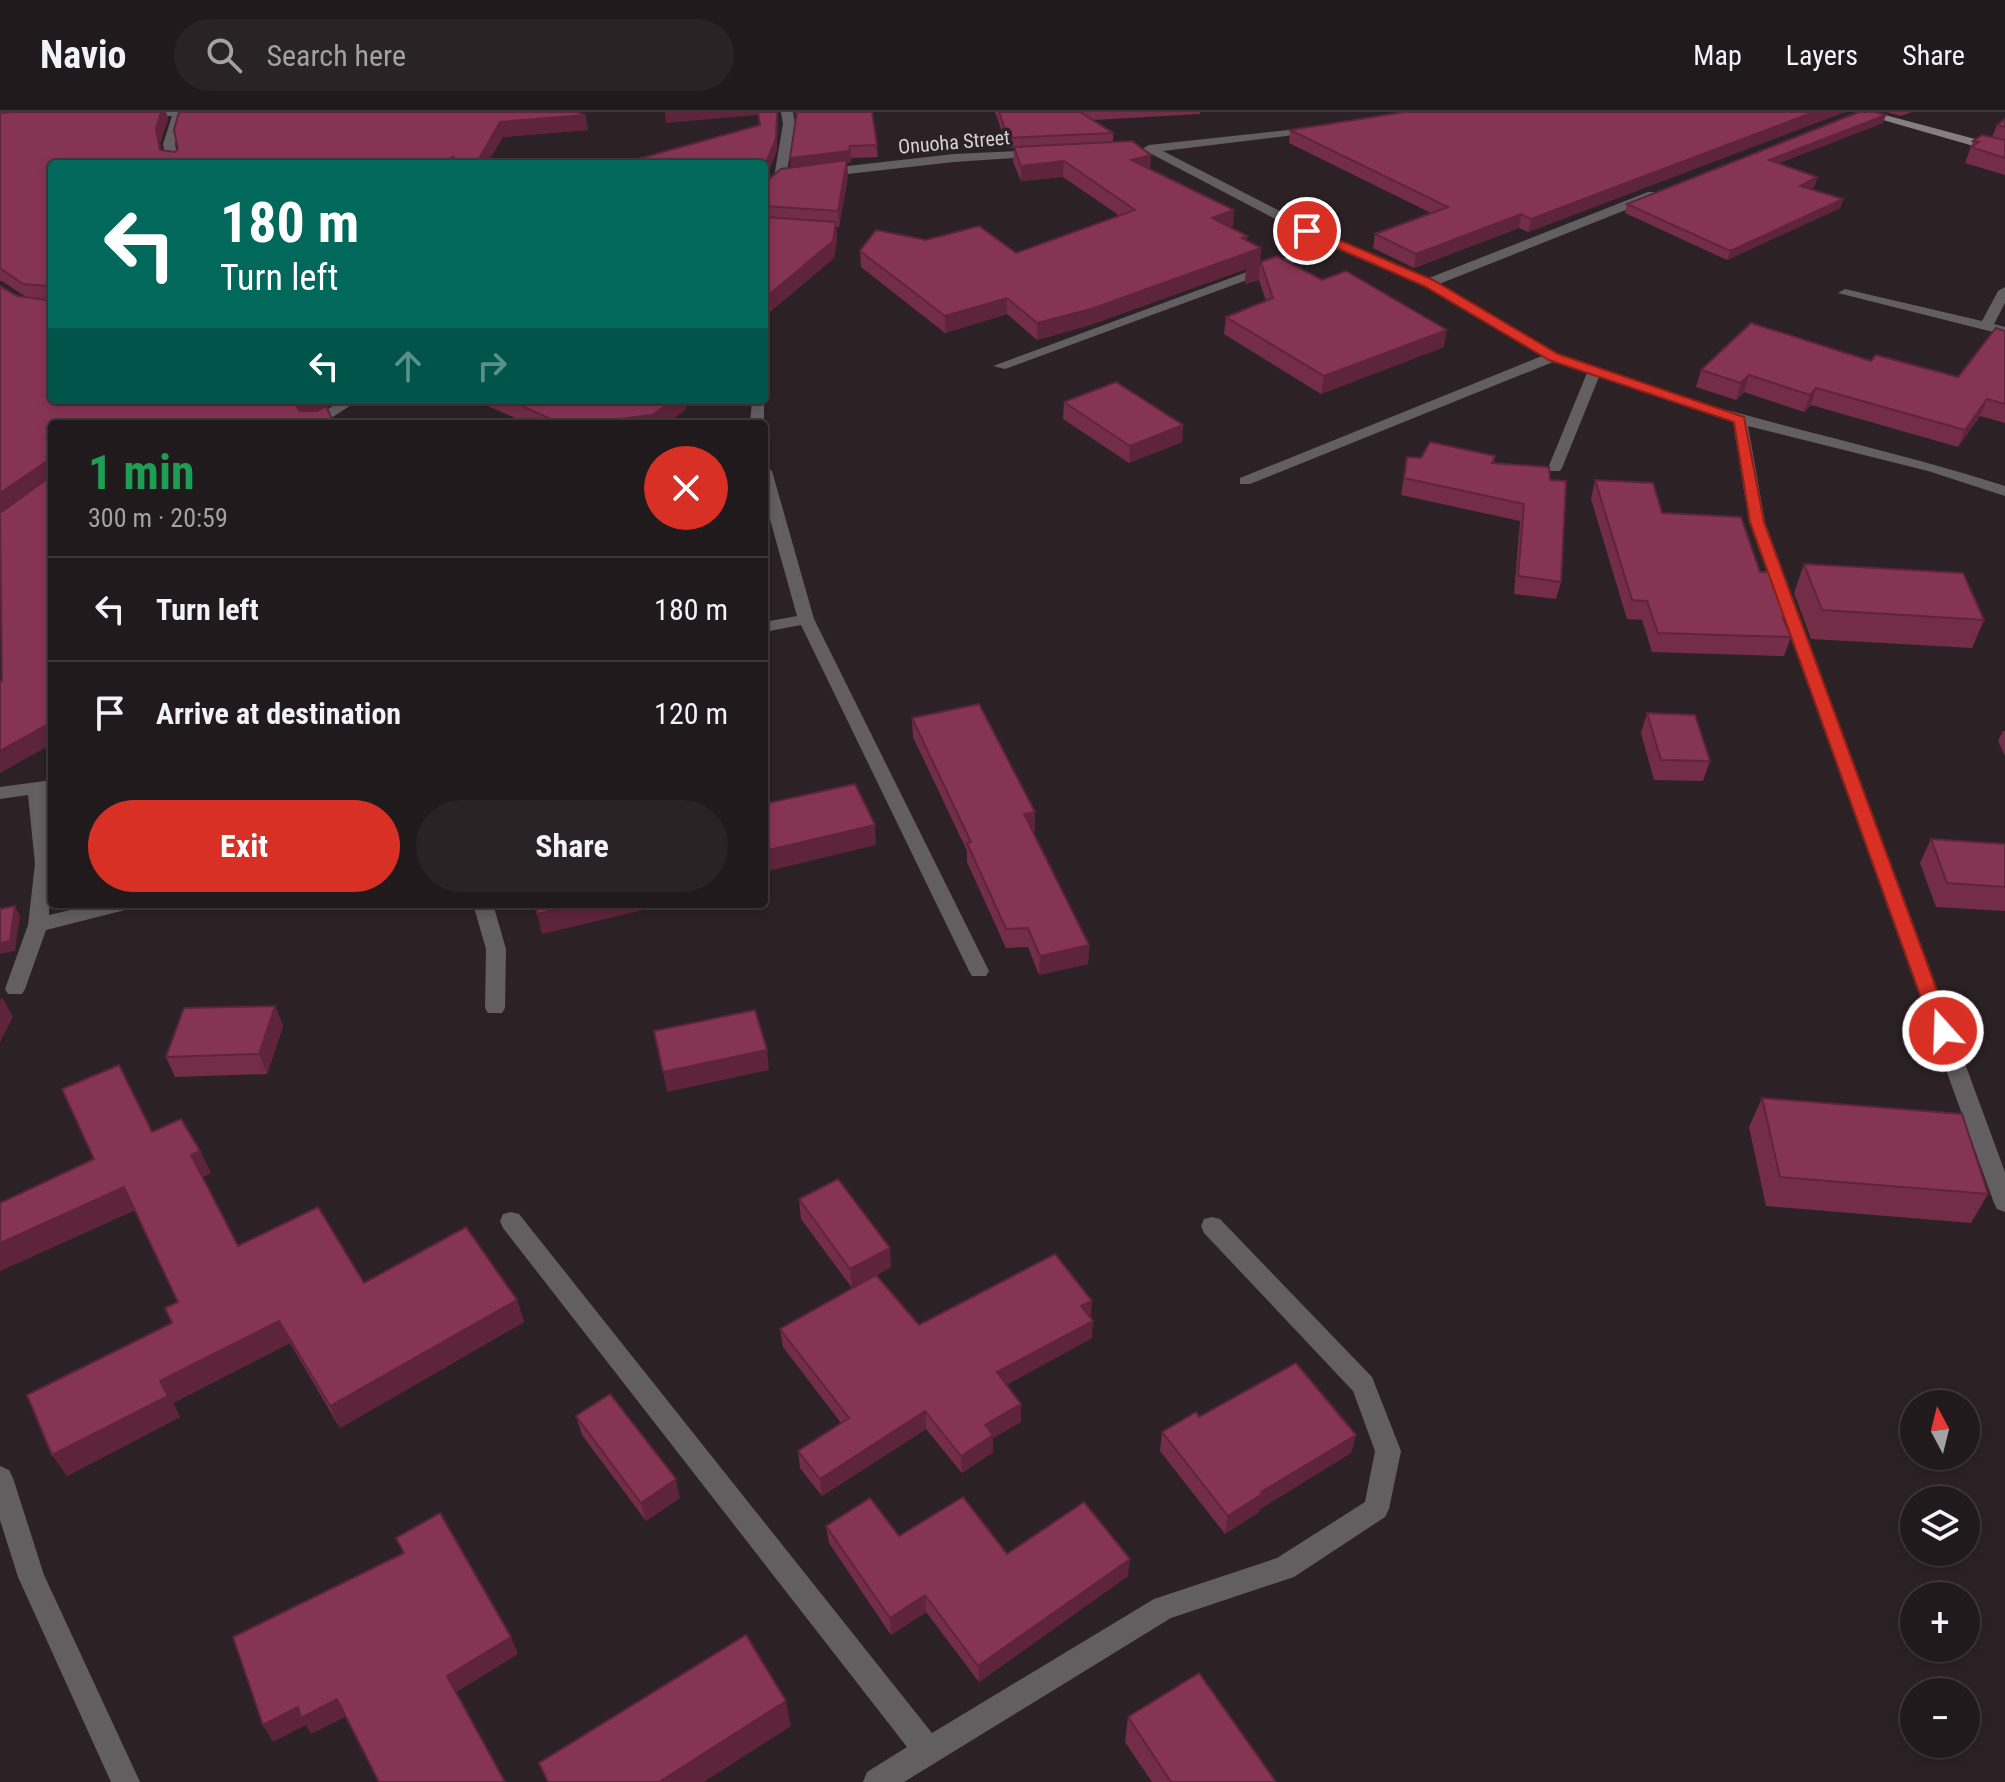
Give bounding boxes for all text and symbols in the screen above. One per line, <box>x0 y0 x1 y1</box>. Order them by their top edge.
search box <box>174 19 734 91</box>
text: Navio <box>40 33 126 77</box>
icon: search <box>202 33 246 77</box>
text: Search here <box>266 38 406 73</box>
text: Map <box>1693 39 1742 72</box>
text: Layers <box>1786 39 1858 72</box>
text: Share <box>1902 39 1965 72</box>
street label: Onuoha Street <box>897 125 1011 159</box>
text: 180 m <box>220 190 359 256</box>
icon: left <box>88 192 192 296</box>
pin <box>1273 197 1341 265</box>
icon: arrive <box>1285 209 1329 253</box>
text: Turn left <box>220 257 338 299</box>
icon: left <box>302 344 346 388</box>
icon: ahead <box>386 344 430 388</box>
icon: right <box>470 344 514 388</box>
text: 1 min <box>88 444 195 501</box>
button: close <box>644 446 728 530</box>
text: 300 m · 20:59 <box>88 503 228 533</box>
icon: left <box>88 587 132 631</box>
text: Turn left <box>156 592 259 627</box>
text: 180 m <box>654 592 728 627</box>
icon: arrive <box>88 691 132 735</box>
text: Arrive at destination <box>156 696 401 731</box>
text: 120 m <box>654 696 728 731</box>
button: Exit <box>88 800 400 892</box>
button: Share <box>416 800 728 892</box>
position arrow <box>1901 989 1985 1073</box>
north arrow <box>1900 1390 1980 1470</box>
map controls <box>1900 1390 1980 1758</box>
button: layers <box>1900 1486 1980 1566</box>
button: + <box>1900 1582 1980 1662</box>
button: − <box>1900 1678 1980 1758</box>

